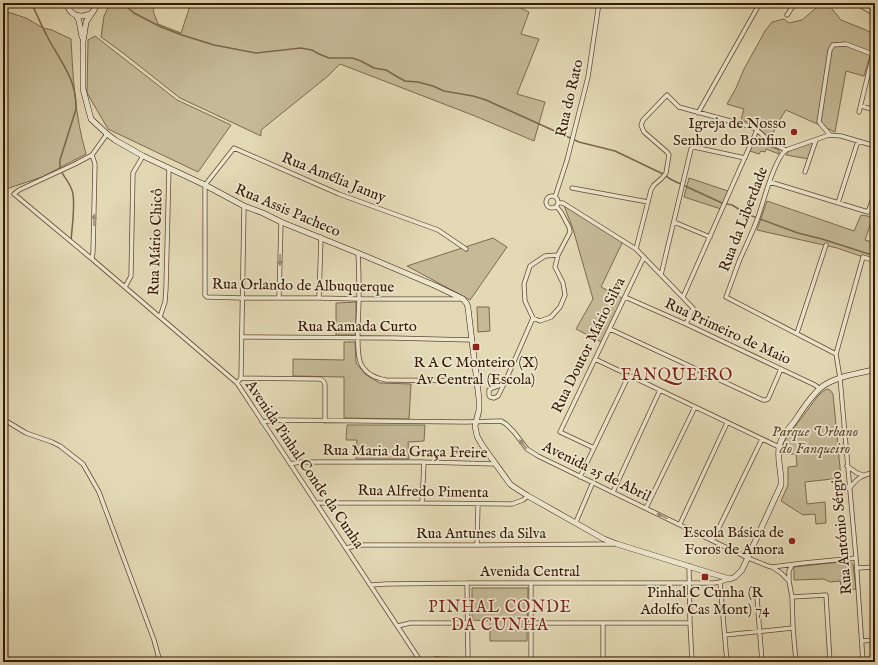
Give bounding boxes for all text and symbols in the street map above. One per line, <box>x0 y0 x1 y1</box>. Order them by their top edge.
street label: Rua do Rato <box>551 57 588 139</box>
place label: Igreja de Nosso Senhor do Bonfim <box>673 114 786 150</box>
marker: Igreja de Nosso Senhor do Bonfim <box>789 127 799 137</box>
street label: Rua Amélia Janny <box>279 148 389 207</box>
street label: Rua da Liberdade <box>715 164 772 274</box>
street label: Rua Assis Pacheco <box>232 180 344 241</box>
street label: Rua Mário Chicô <box>144 188 167 296</box>
one-way arrow <box>91 213 97 226</box>
one-way arrow <box>277 254 283 267</box>
street label: Rua Orlando de Albuquerque <box>212 274 395 297</box>
street label: Rua Doutor Mário Silva <box>547 274 630 416</box>
street label: Rua Primeiro de Maio <box>662 294 794 369</box>
street label: Rua Ramada Curto <box>297 317 417 336</box>
marker: R A C Monteiro (X) Av Central (Escola) <box>471 342 481 352</box>
place label: R A C Monteiro (X) Av Central (Escola) <box>414 353 539 389</box>
district label: FANQUEIRO <box>621 366 733 386</box>
street label: Avenida Pinhal Conde da Cunha <box>240 376 368 553</box>
park label: Parque Urbano do Fanqueiro <box>772 422 858 458</box>
street label: Avenida 25 de Abril <box>538 436 655 506</box>
one-way arrow <box>518 438 527 449</box>
street label: Rua Maria da Graça Freire <box>322 441 488 462</box>
street label: Rua António Sérgio <box>827 471 856 595</box>
street label: Rua Alfredo Pimenta <box>357 481 489 502</box>
one-way arrow <box>657 513 668 519</box>
place label: Escola Básica de Foros de Amora <box>683 523 785 559</box>
street label: Rua Antunes da Silva <box>416 524 546 543</box>
marker: Escola Básica de Foros de Amora <box>787 536 797 546</box>
street label: Avenida Central <box>479 562 581 581</box>
marker: Pinhal C Cunha (R Adolfo Cas Mont) 74 <box>700 572 710 582</box>
place label: Pinhal C Cunha (R Adolfo Cas Mont) 74 <box>639 583 770 619</box>
district label: PINHAL CONDE DA CUNHA <box>428 598 572 636</box>

